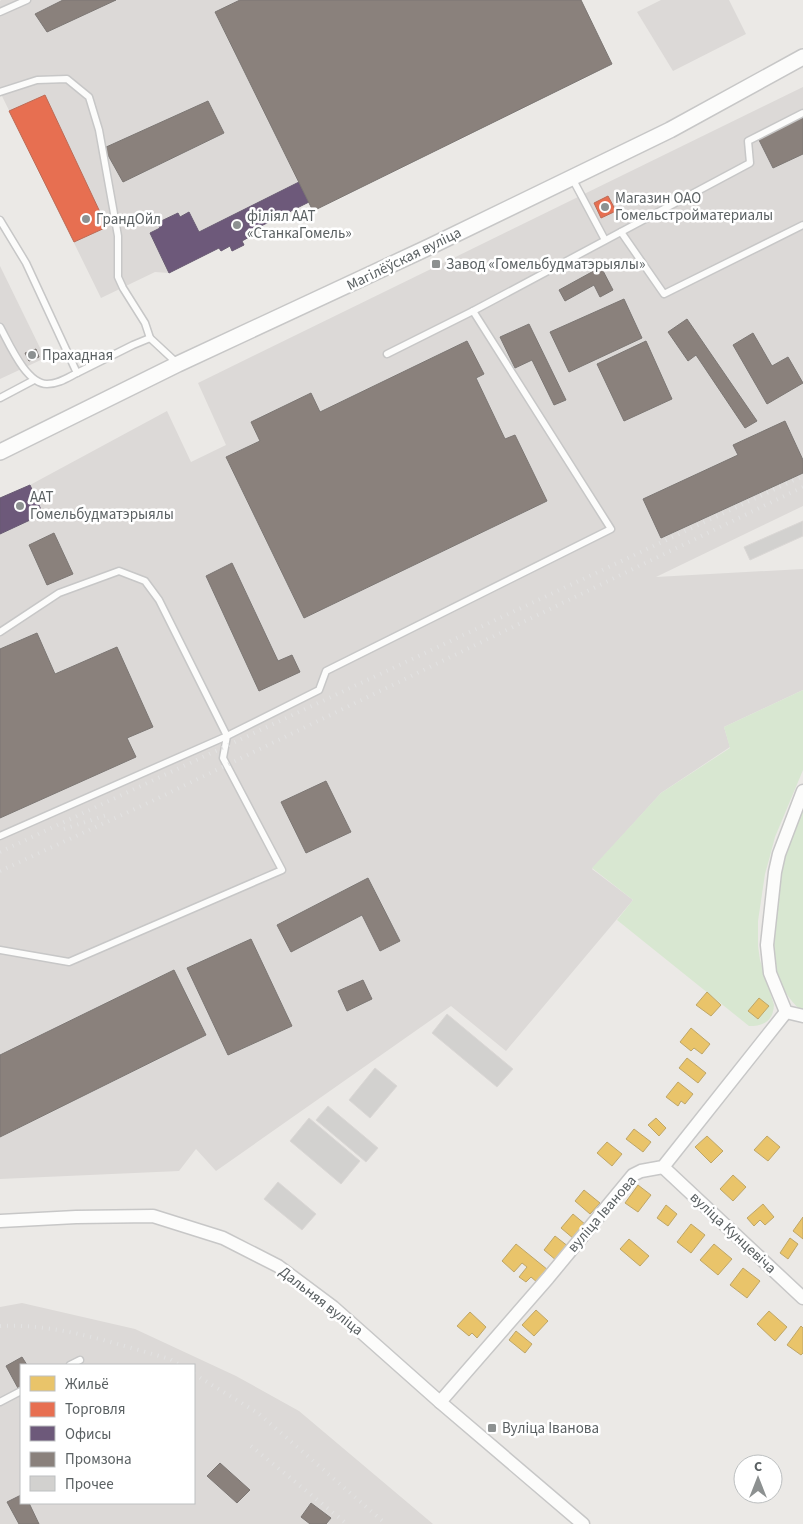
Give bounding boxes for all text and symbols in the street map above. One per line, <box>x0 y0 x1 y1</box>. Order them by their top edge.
place label: Магазин ОАО Гомельстройматериалы <box>615 188 773 226</box>
marker: Магазин ОАО Гомельстройматериалы <box>599 201 611 213</box>
place label: філіял ААТ «СтанкаГомель» <box>247 206 352 244</box>
place label: ГрандОйл <box>96 209 161 230</box>
marker: ГрандОйл <box>80 213 92 225</box>
marker: філіял ААТ «СтанкаГомель» <box>231 219 243 231</box>
street label: Магілёўская вуліца <box>343 222 465 296</box>
place label: Завод «Гомельбудматэрыялы» <box>446 254 645 275</box>
marker: Завод «Гомельбудматэрыялы» <box>430 258 442 270</box>
place label: Прахадная <box>42 345 113 366</box>
marker: Прахадная <box>26 349 38 361</box>
place label: ААТ Гомельбудматэрыялы <box>30 487 174 525</box>
marker: ААТ Гомельбудматэрыялы <box>14 500 26 512</box>
street label: вуліца Іванова <box>563 1171 641 1257</box>
street label: вуліца Кунцевіча <box>685 1187 781 1279</box>
street label: Дальняя вуліца <box>275 1261 367 1341</box>
legend <box>20 1364 195 1504</box>
text: Жильё <box>65 1374 109 1395</box>
text: Торговля <box>65 1399 125 1420</box>
place label: Вуліца Іванова <box>502 1418 599 1439</box>
marker: Вуліца Іванова <box>486 1422 498 1434</box>
text: Офисы <box>65 1424 111 1445</box>
text: Промзона <box>65 1449 132 1470</box>
north arrow <box>733 1454 783 1504</box>
text: С <box>754 1457 762 1477</box>
text: Прочее <box>65 1474 114 1495</box>

